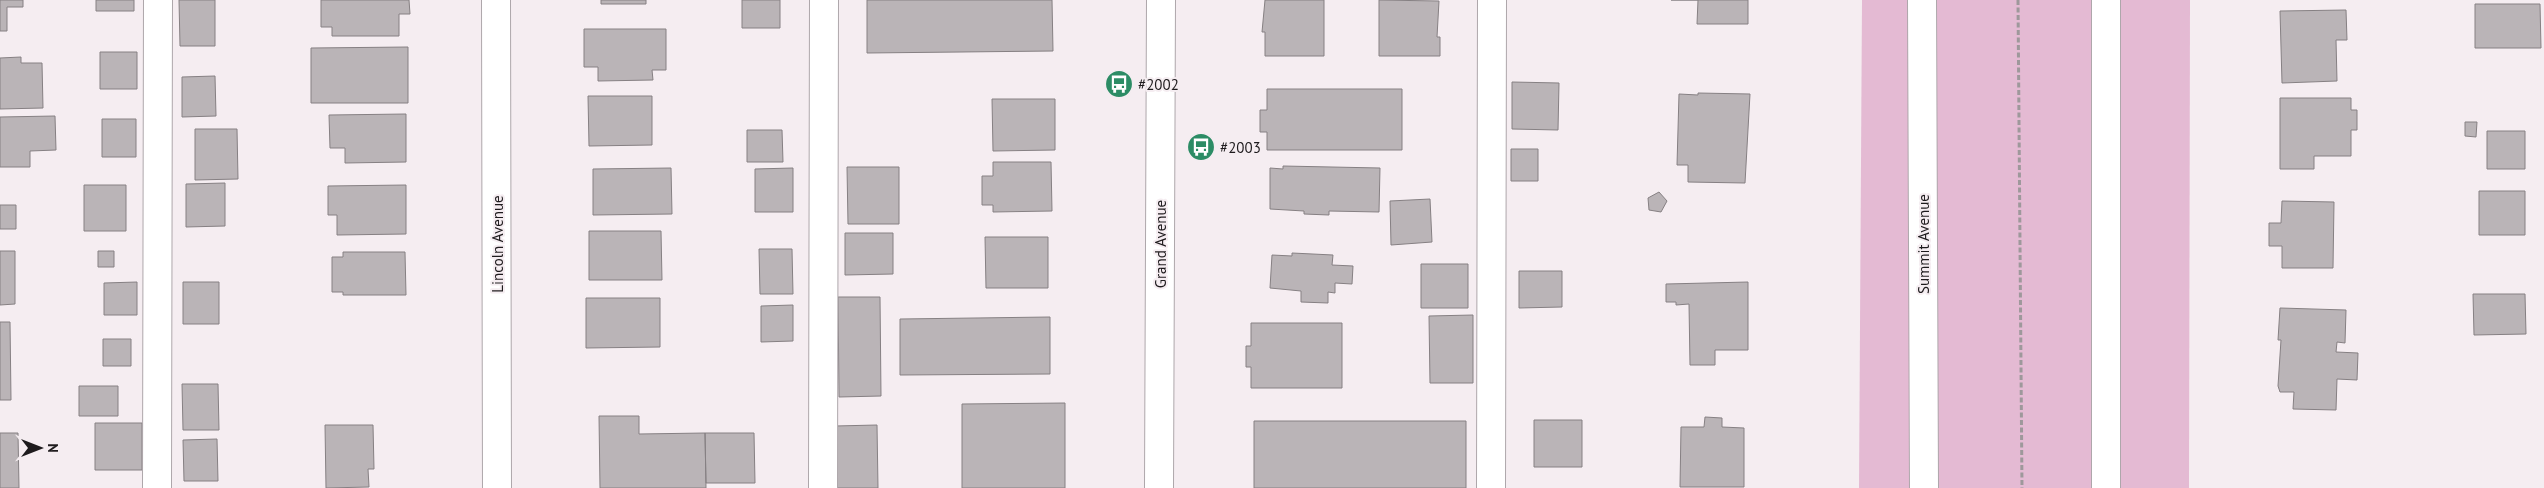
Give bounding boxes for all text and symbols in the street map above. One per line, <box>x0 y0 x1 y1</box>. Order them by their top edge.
bus stop icon: #2002 <box>1104 69 1134 99</box>
place label: #2002 <box>1138 75 1179 94</box>
bus stop icon: #2003 <box>1186 132 1216 162</box>
place label: #2003 <box>1220 138 1261 157</box>
street label: Summit Avenue <box>1914 194 1933 294</box>
street label: Lincoln Avenue <box>488 195 507 293</box>
street label: Grand Avenue <box>1151 200 1170 288</box>
north arrow <box>15 423 65 473</box>
text: N <box>44 443 62 453</box>

